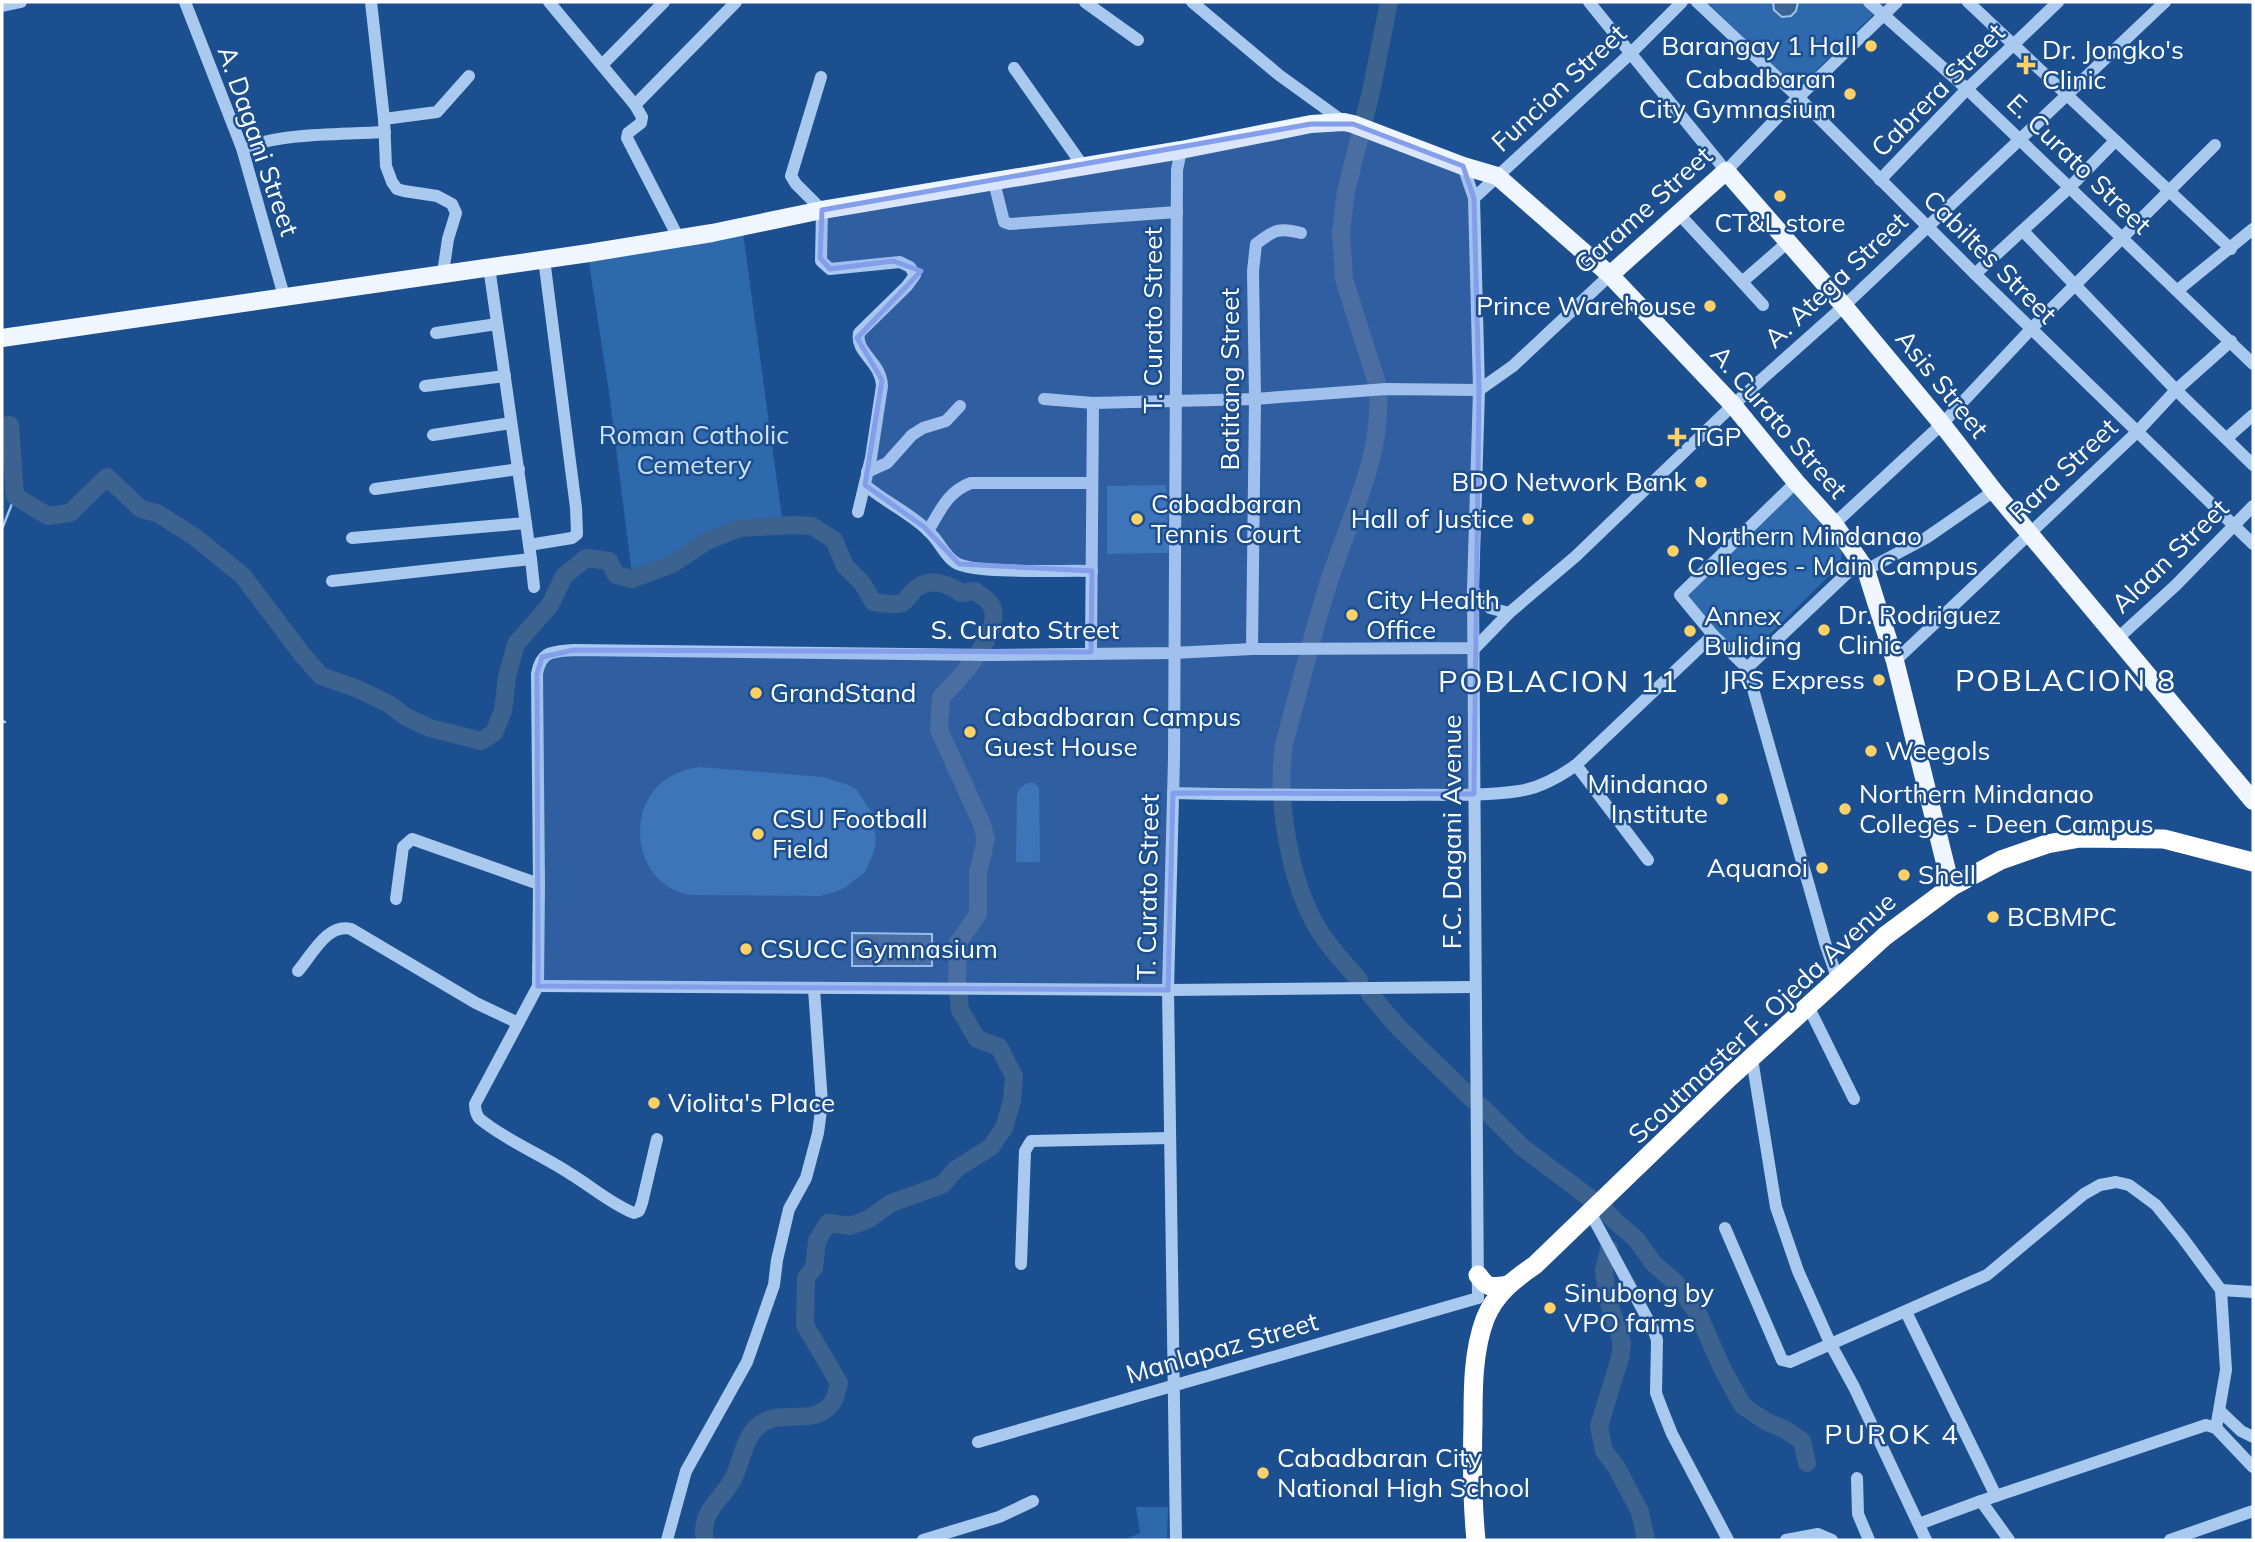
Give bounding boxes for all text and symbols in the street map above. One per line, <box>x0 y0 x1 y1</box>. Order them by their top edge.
street label: Cabrera Street <box>1864 16 2011 163</box>
street label: Funcion Street <box>1484 17 1633 158</box>
place label: Barangay 1 Hall <box>1662 29 1857 62</box>
place label: Dr. Jongko's Clinic <box>2042 33 2184 96</box>
marker: Barangay 1 Hall <box>1863 38 1879 54</box>
street label: A. Dagani Street <box>211 41 306 240</box>
marker: Dr. Jongko's Clinic <box>2016 55 2036 75</box>
place label: Cabadbaran City Gymnasium <box>1639 62 1836 125</box>
marker: Cabadbaran City Gymnasium <box>1842 86 1858 102</box>
street label: E. Curato Street <box>2000 86 2158 241</box>
street label: Garame Street <box>1567 139 1719 280</box>
street label: Cabiltes Street <box>1917 183 2064 330</box>
marker: CT&L store <box>1772 188 1788 204</box>
street label: A. Atega Street <box>1757 205 1914 355</box>
place label: CT&L store <box>1715 206 1845 239</box>
street label: T. Curato Street <box>1136 227 1169 413</box>
street label: Batitang Street <box>1213 288 1246 470</box>
place label: Prince Warehouse <box>1476 289 1696 322</box>
marker: Prince Warehouse <box>1702 298 1718 314</box>
street label: Asis Street <box>1889 323 1996 444</box>
street label: A. Curato Street <box>1704 338 1855 505</box>
street label: Rara Street <box>2001 411 2124 528</box>
park label: Roman Catholic Cemetery <box>599 418 789 481</box>
place label: TGP <box>1691 420 1742 453</box>
marker: TGP <box>1669 429 1685 445</box>
place label: BDO Network Bank <box>1451 465 1688 498</box>
marker: BDO Network Bank <box>1693 474 1709 490</box>
place label: Cabadbaran Tennis Court <box>1151 487 1302 550</box>
street label: Alaan Street <box>2104 492 2235 620</box>
place label: Hall of Justice <box>1351 502 1514 535</box>
marker: Cabadbaran Tennis Court <box>1129 511 1145 527</box>
marker: Hall of Justice <box>1520 511 1536 527</box>
place label: Northern Mindanao Colleges - Main Campus <box>1687 519 1978 582</box>
marker: Northern Mindanao Colleges - Main Campus <box>1665 543 1681 559</box>
place label: City Health Office <box>1366 583 1500 646</box>
place label: Dr. Rodriguez Clinic <box>1838 598 2001 661</box>
place label: Annex Buliding <box>1704 599 1802 662</box>
marker: City Health Office <box>1344 607 1360 623</box>
street label: S. Curato Street <box>931 613 1119 646</box>
marker: Dr. Rodriguez Clinic <box>1816 622 1832 638</box>
marker: Annex Buliding <box>1682 623 1698 639</box>
district label: POBLACION 8 <box>1955 661 2177 699</box>
district label: POBLACION 11 <box>1438 662 1680 700</box>
place label: JRS Express <box>1721 663 1865 696</box>
marker: JRS Express <box>1871 672 1887 688</box>
place label: GrandStand <box>770 676 916 709</box>
marker: GrandStand <box>748 685 764 701</box>
place label: Cabadbaran Campus Guest House <box>984 700 1241 763</box>
street label: F.C. Dagani Avenue <box>1435 715 1468 949</box>
marker: Cabadbaran Campus Guest House <box>962 724 978 740</box>
place label: Weegols <box>1885 734 1990 767</box>
marker: Weegols <box>1863 743 1879 759</box>
place label: Mindanao Institute <box>1587 767 1708 830</box>
place label: Northern Mindanao Colleges - Deen Campus <box>1859 777 2154 840</box>
marker: Mindanao Institute <box>1714 791 1730 807</box>
street label: T. Curato Street <box>1129 793 1166 981</box>
marker: Northern Mindanao Colleges - Deen Campus <box>1837 801 1853 817</box>
place label: CSU Football Field <box>772 802 928 865</box>
marker: CSU Football Field <box>750 826 766 842</box>
place label: Aquanoi <box>1707 851 1808 884</box>
place label: Shell <box>1918 858 1976 891</box>
marker: Aquanoi <box>1814 860 1830 876</box>
marker: Shell <box>1896 867 1912 883</box>
street label: Scoutmaster F. Ojeda Avenue <box>1621 885 1902 1150</box>
place label: BCBMPC <box>2007 900 2117 933</box>
marker: BCBMPC <box>1985 909 2001 925</box>
place label: CSUCC Gymnasium <box>760 932 998 965</box>
marker: CSUCC Gymnasium <box>738 941 754 957</box>
place label: Violita's Place <box>668 1086 835 1119</box>
marker: Violita's Place <box>646 1095 662 1111</box>
place label: Sinubong by VPO farms <box>1564 1276 1714 1339</box>
marker: Sinubong by VPO farms <box>1542 1300 1558 1316</box>
street label: Manlapaz Street <box>1122 1304 1322 1391</box>
district label: PUROK 4 <box>1824 1416 1960 1451</box>
place label: Cabadbaran City National High School <box>1277 1441 1530 1504</box>
marker: Cabadbaran City National High School <box>1255 1465 1271 1481</box>

